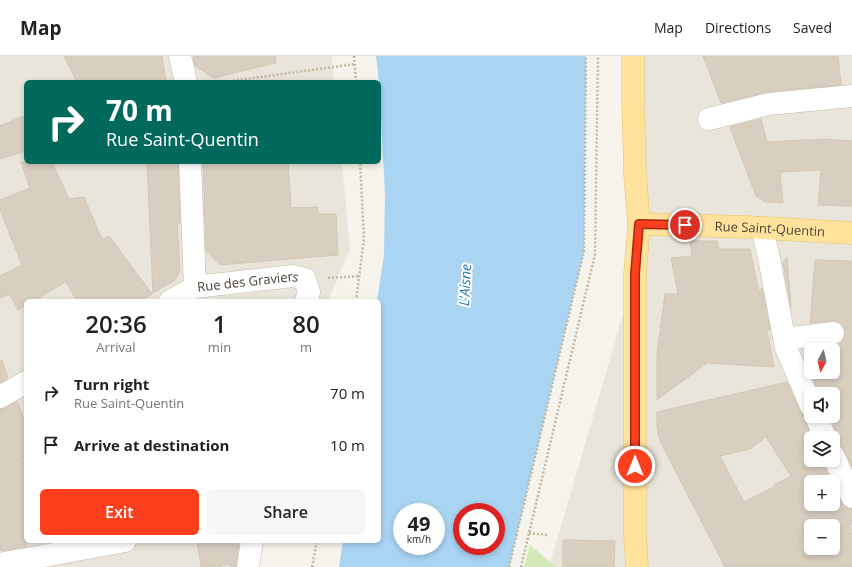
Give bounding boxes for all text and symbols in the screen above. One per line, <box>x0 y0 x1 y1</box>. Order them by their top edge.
text: Map <box>20 15 61 41</box>
text: Map <box>654 18 683 37</box>
text: Directions <box>705 18 771 37</box>
text: Saved <box>793 18 832 37</box>
text: 70 m <box>106 91 173 129</box>
icon: right <box>40 96 92 148</box>
text: Rue Saint-Quentin <box>106 127 259 151</box>
pin <box>668 208 702 242</box>
icon: arrive <box>674 214 696 236</box>
street label: Rue Saint-Quentin <box>714 217 826 240</box>
water label: L'Aisne <box>454 263 475 307</box>
street label: Rue des Graviers <box>196 267 301 296</box>
text: 20:36 <box>85 307 147 340</box>
text: 1 <box>213 307 226 340</box>
text: 80 <box>292 307 320 340</box>
text: Arrival <box>96 338 135 356</box>
text: min <box>208 338 231 356</box>
text: m <box>300 338 312 356</box>
north arrow <box>804 343 840 379</box>
map controls <box>804 343 840 555</box>
text: Turn right <box>74 374 149 394</box>
icon: right <box>40 382 62 404</box>
text: 70 m <box>330 383 365 403</box>
button: sound <box>804 387 840 423</box>
text: Rue Saint-Quentin <box>74 394 184 412</box>
button: layers <box>804 431 840 467</box>
icon: arrive <box>40 434 62 456</box>
text: Arrive at destination <box>74 435 229 455</box>
text: 10 m <box>330 435 365 455</box>
position arrow <box>614 445 656 487</box>
button: + <box>804 475 840 511</box>
button: Exit <box>40 489 199 535</box>
button: Share <box>207 489 365 535</box>
speed limit sign: 50 <box>453 503 505 555</box>
text: 49 <box>408 510 430 537</box>
button: − <box>804 519 840 555</box>
text: km/h <box>407 532 431 546</box>

